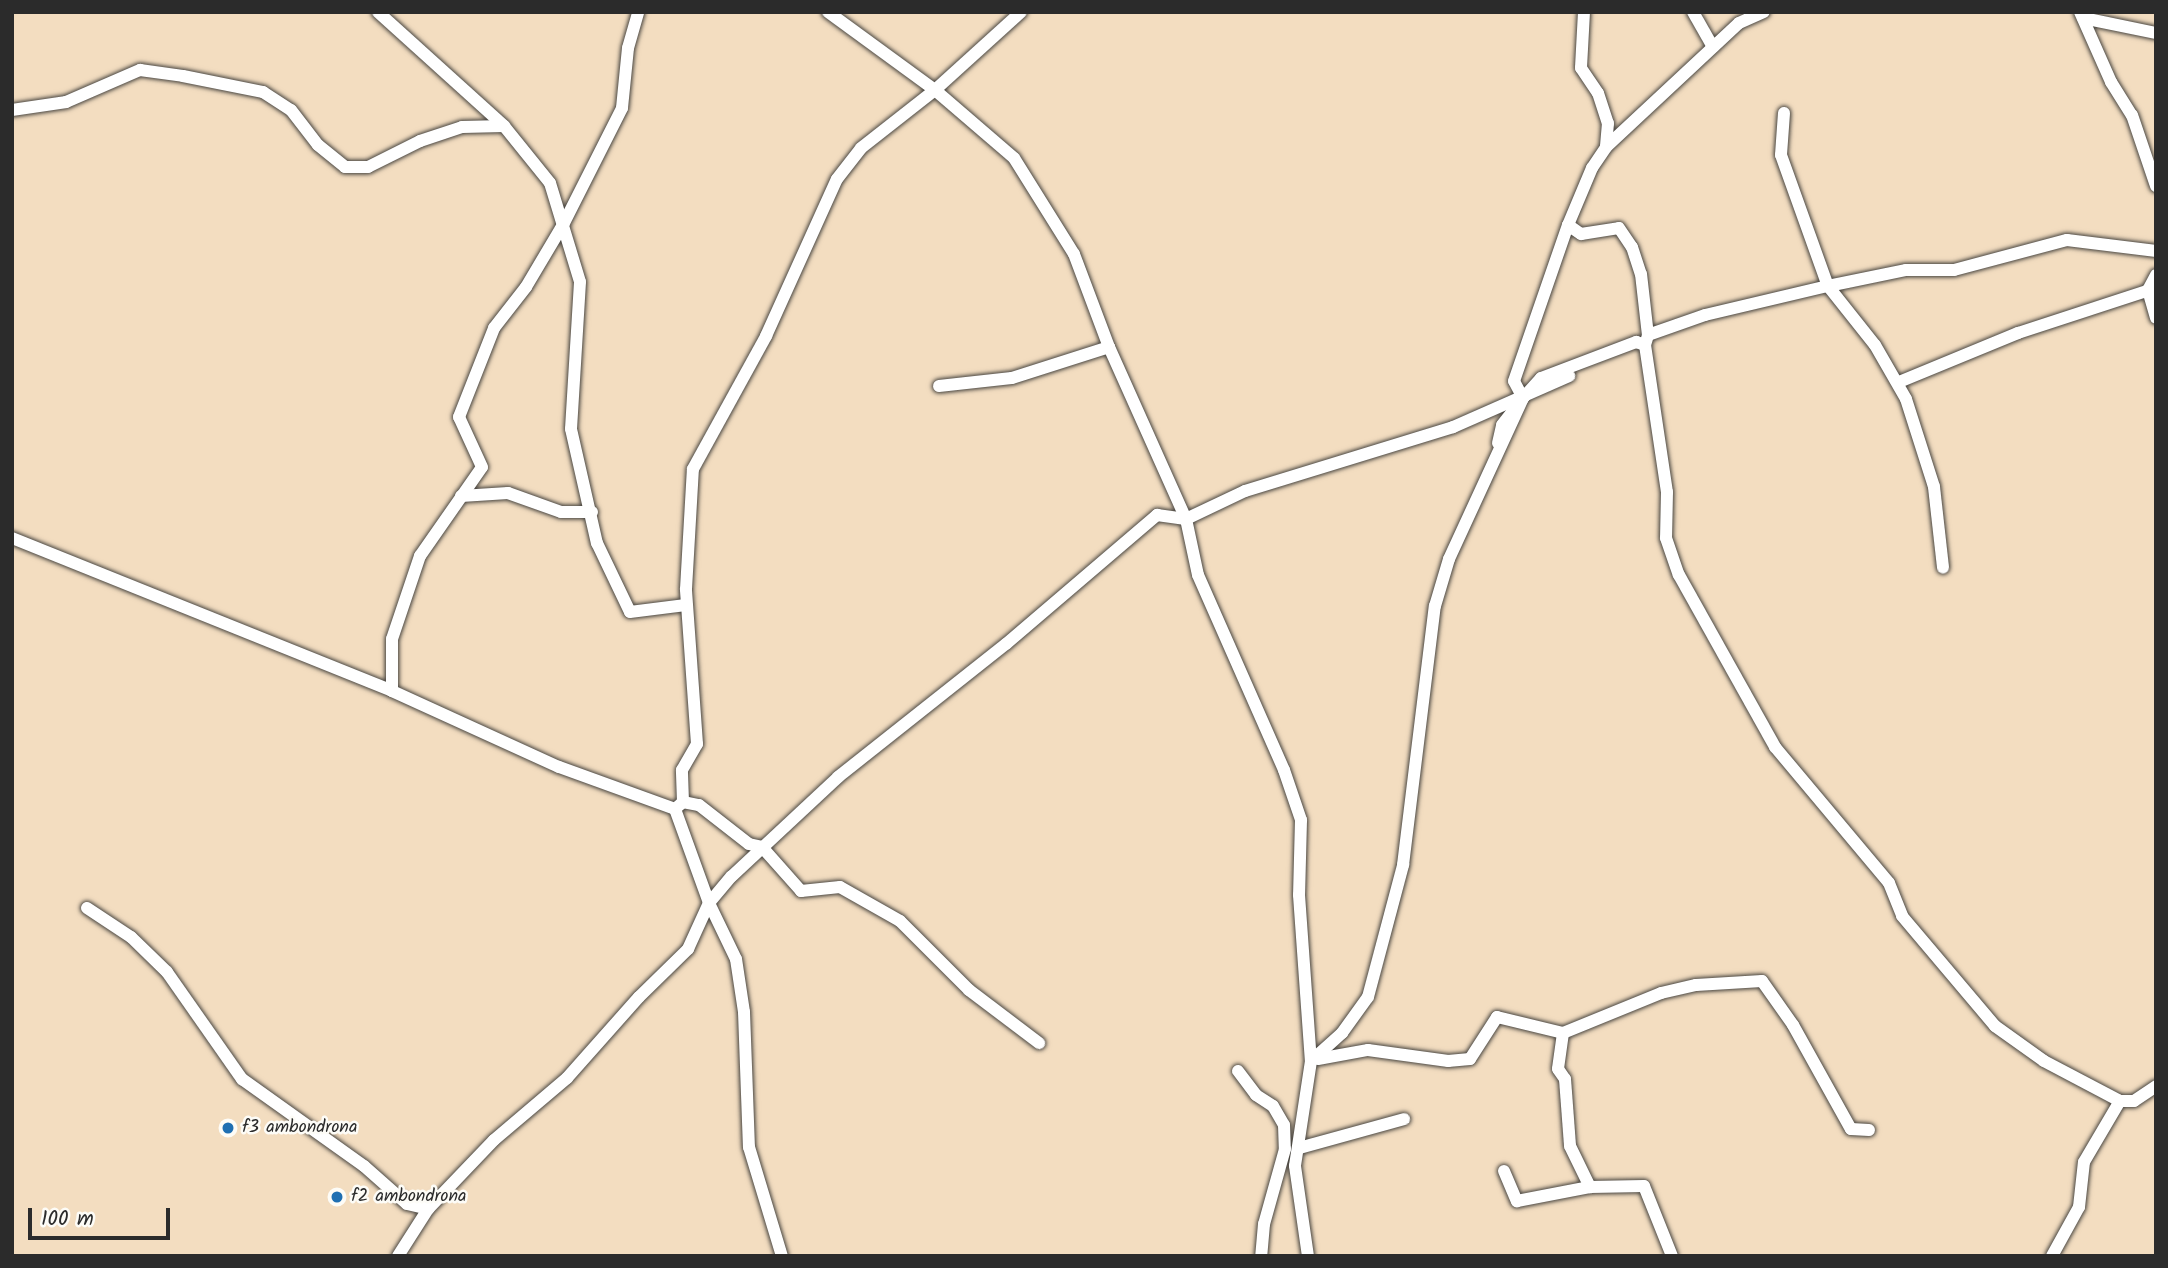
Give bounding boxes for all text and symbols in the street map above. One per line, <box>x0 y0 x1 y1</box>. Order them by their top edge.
place label: f3 ambondrona <box>242 1117 357 1139</box>
marker: f3 ambondrona <box>220 1120 236 1136</box>
place label: f2 ambondrona <box>351 1186 467 1208</box>
marker: f2 ambondrona <box>329 1189 345 1205</box>
scale bar <box>32 1194 173 1238</box>
text: 100 m <box>41 1203 94 1236</box>

